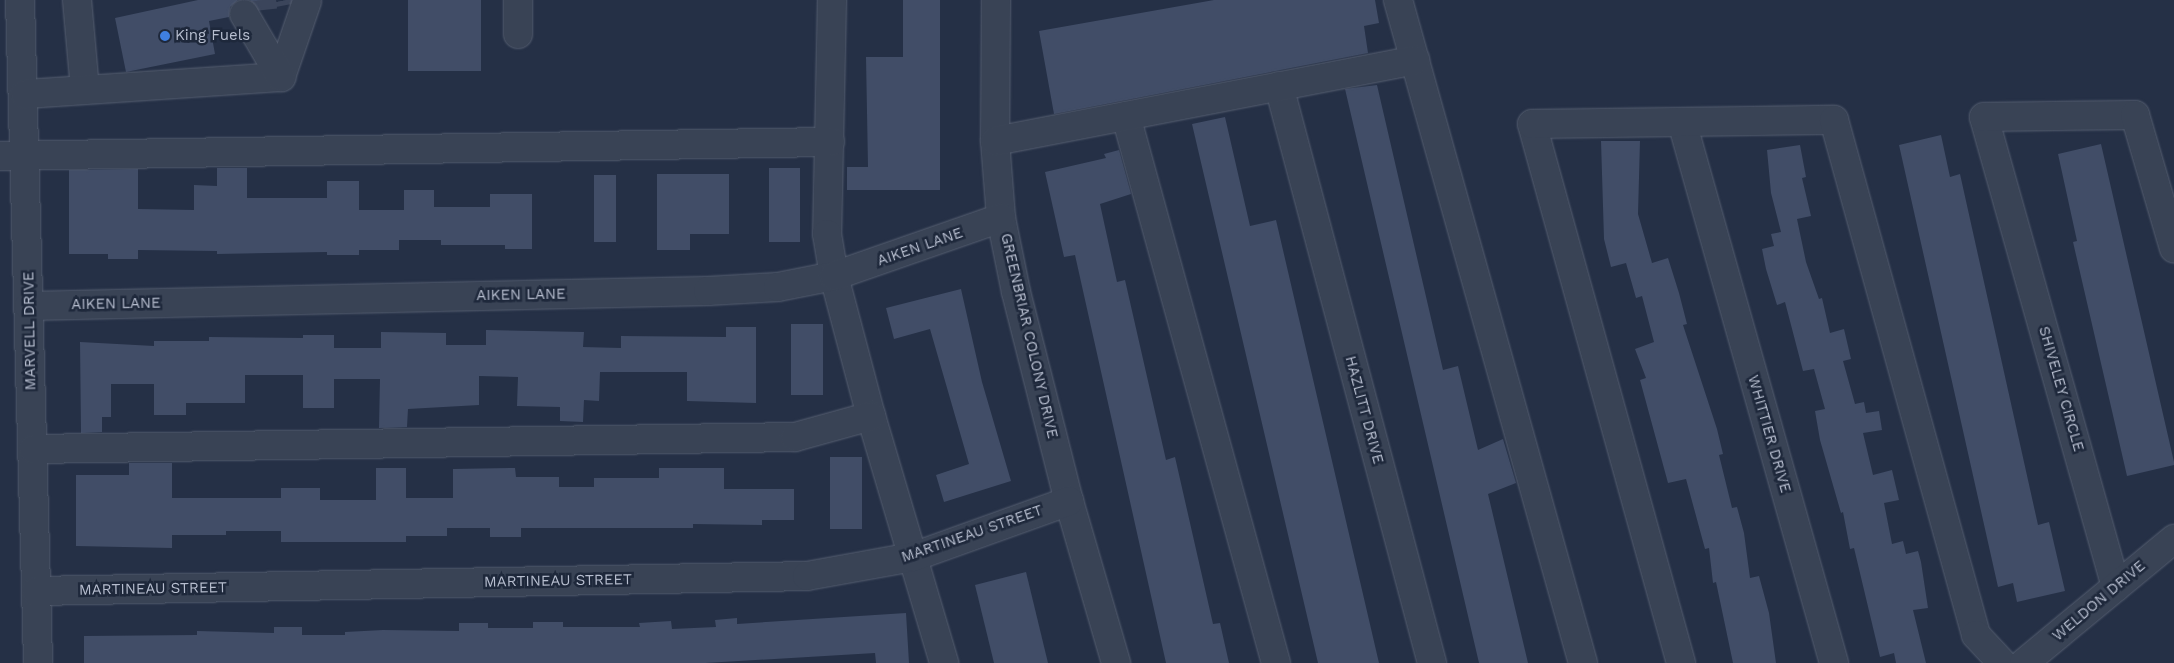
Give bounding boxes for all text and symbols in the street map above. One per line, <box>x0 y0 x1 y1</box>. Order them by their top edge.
place label: King Fuels <box>175 27 250 45</box>
marker: King Fuels <box>159 30 171 42</box>
street label: AIKEN LANE <box>875 224 965 270</box>
street label: GREENBRIAR COLONY DRIVE <box>997 231 1061 441</box>
street label: MARVELL DRIVE <box>20 271 40 391</box>
street label: AIKEN LANE <box>476 285 566 305</box>
street label: AIKEN LANE <box>71 294 161 314</box>
street label: SHIVELEY CIRCLE <box>2034 324 2088 454</box>
street label: HAZLITT DRIVE <box>1341 354 1387 466</box>
street label: WHITTIER DRIVE <box>1744 373 1794 495</box>
street label: MARTINEAU STREET <box>899 501 1045 567</box>
street label: WELDON DRIVE <box>2049 557 2149 645</box>
street label: MARTINEAU STREET <box>484 571 632 591</box>
street label: MARTINEAU STREET <box>79 579 227 599</box>

